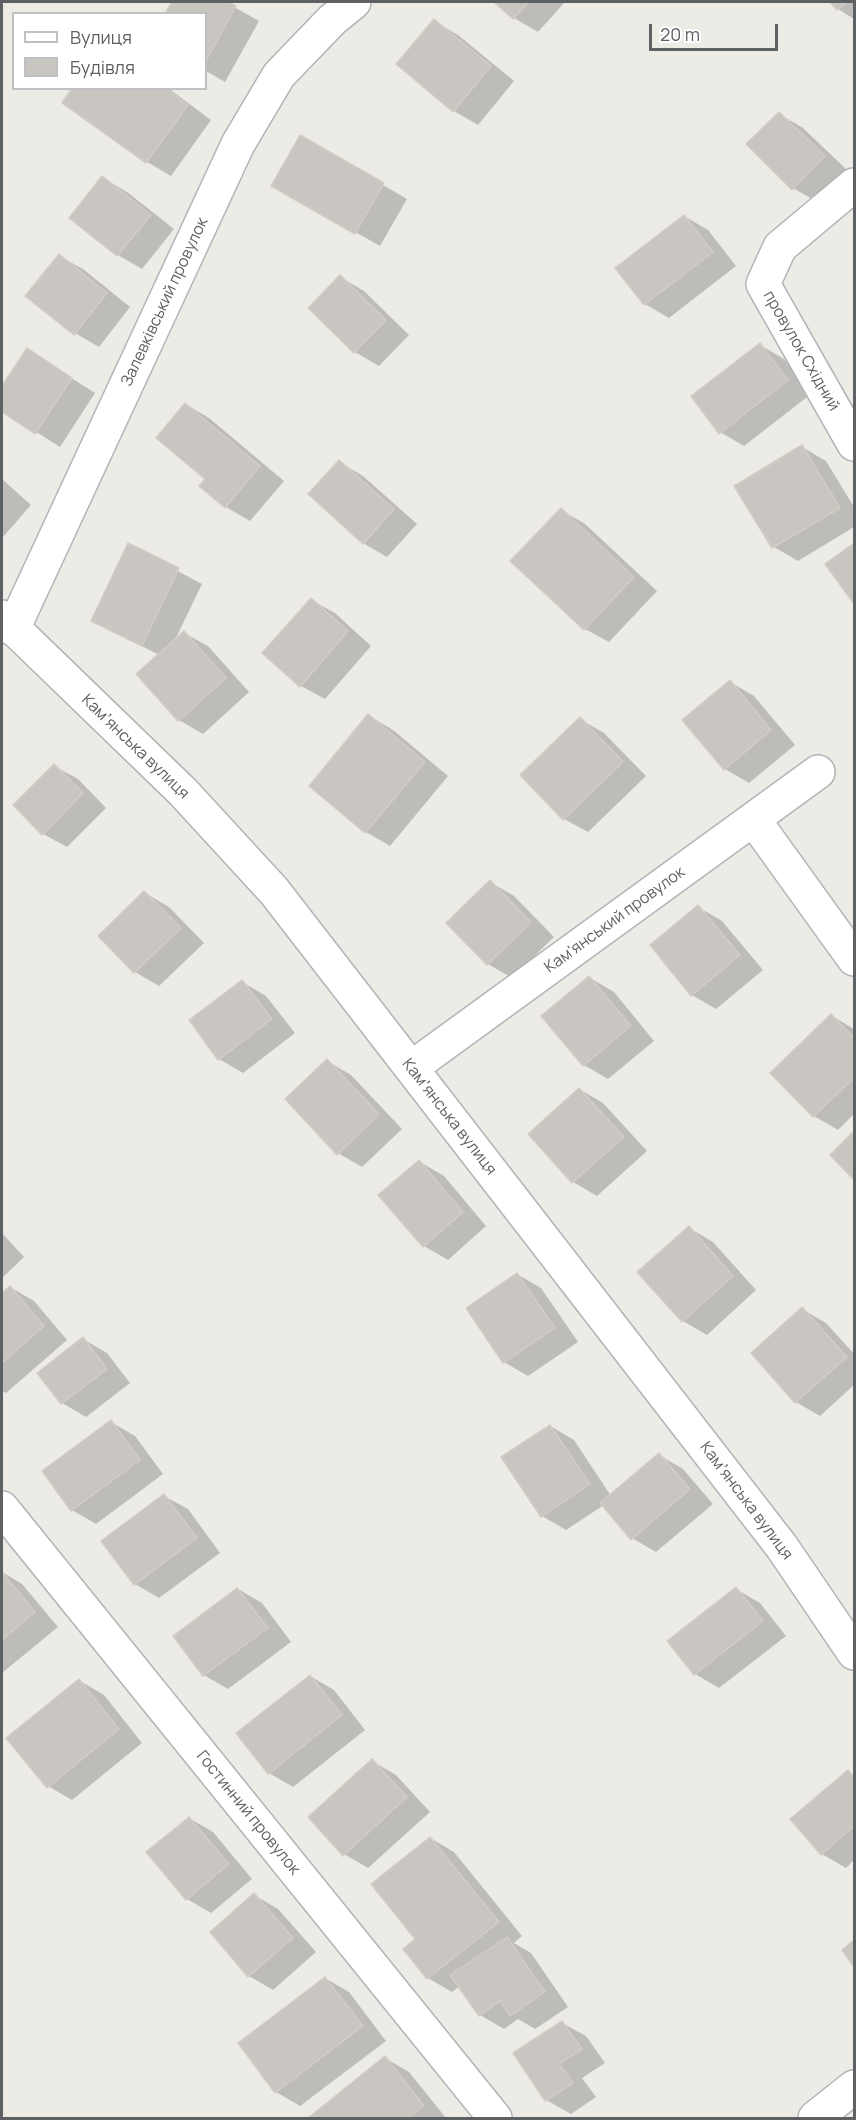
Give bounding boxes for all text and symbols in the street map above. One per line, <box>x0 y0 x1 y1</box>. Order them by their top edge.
legend <box>12 12 207 90</box>
scale bar <box>652 12 781 50</box>
text: 20 m <box>660 22 700 46</box>
text: Вулиця <box>70 25 132 49</box>
text: Будівля <box>70 55 135 79</box>
street label: Залевківський провулок <box>117 215 213 389</box>
street label: провулок Східний <box>759 288 843 414</box>
street label: Камʼянська вулиця <box>77 691 193 803</box>
street label: Кам'янський провулок <box>541 863 689 977</box>
street label: Камʼянська вулиця <box>398 1055 500 1179</box>
street label: Камʼянська вулиця <box>695 1438 797 1564</box>
street label: Гостинний провулок <box>192 1747 304 1879</box>

